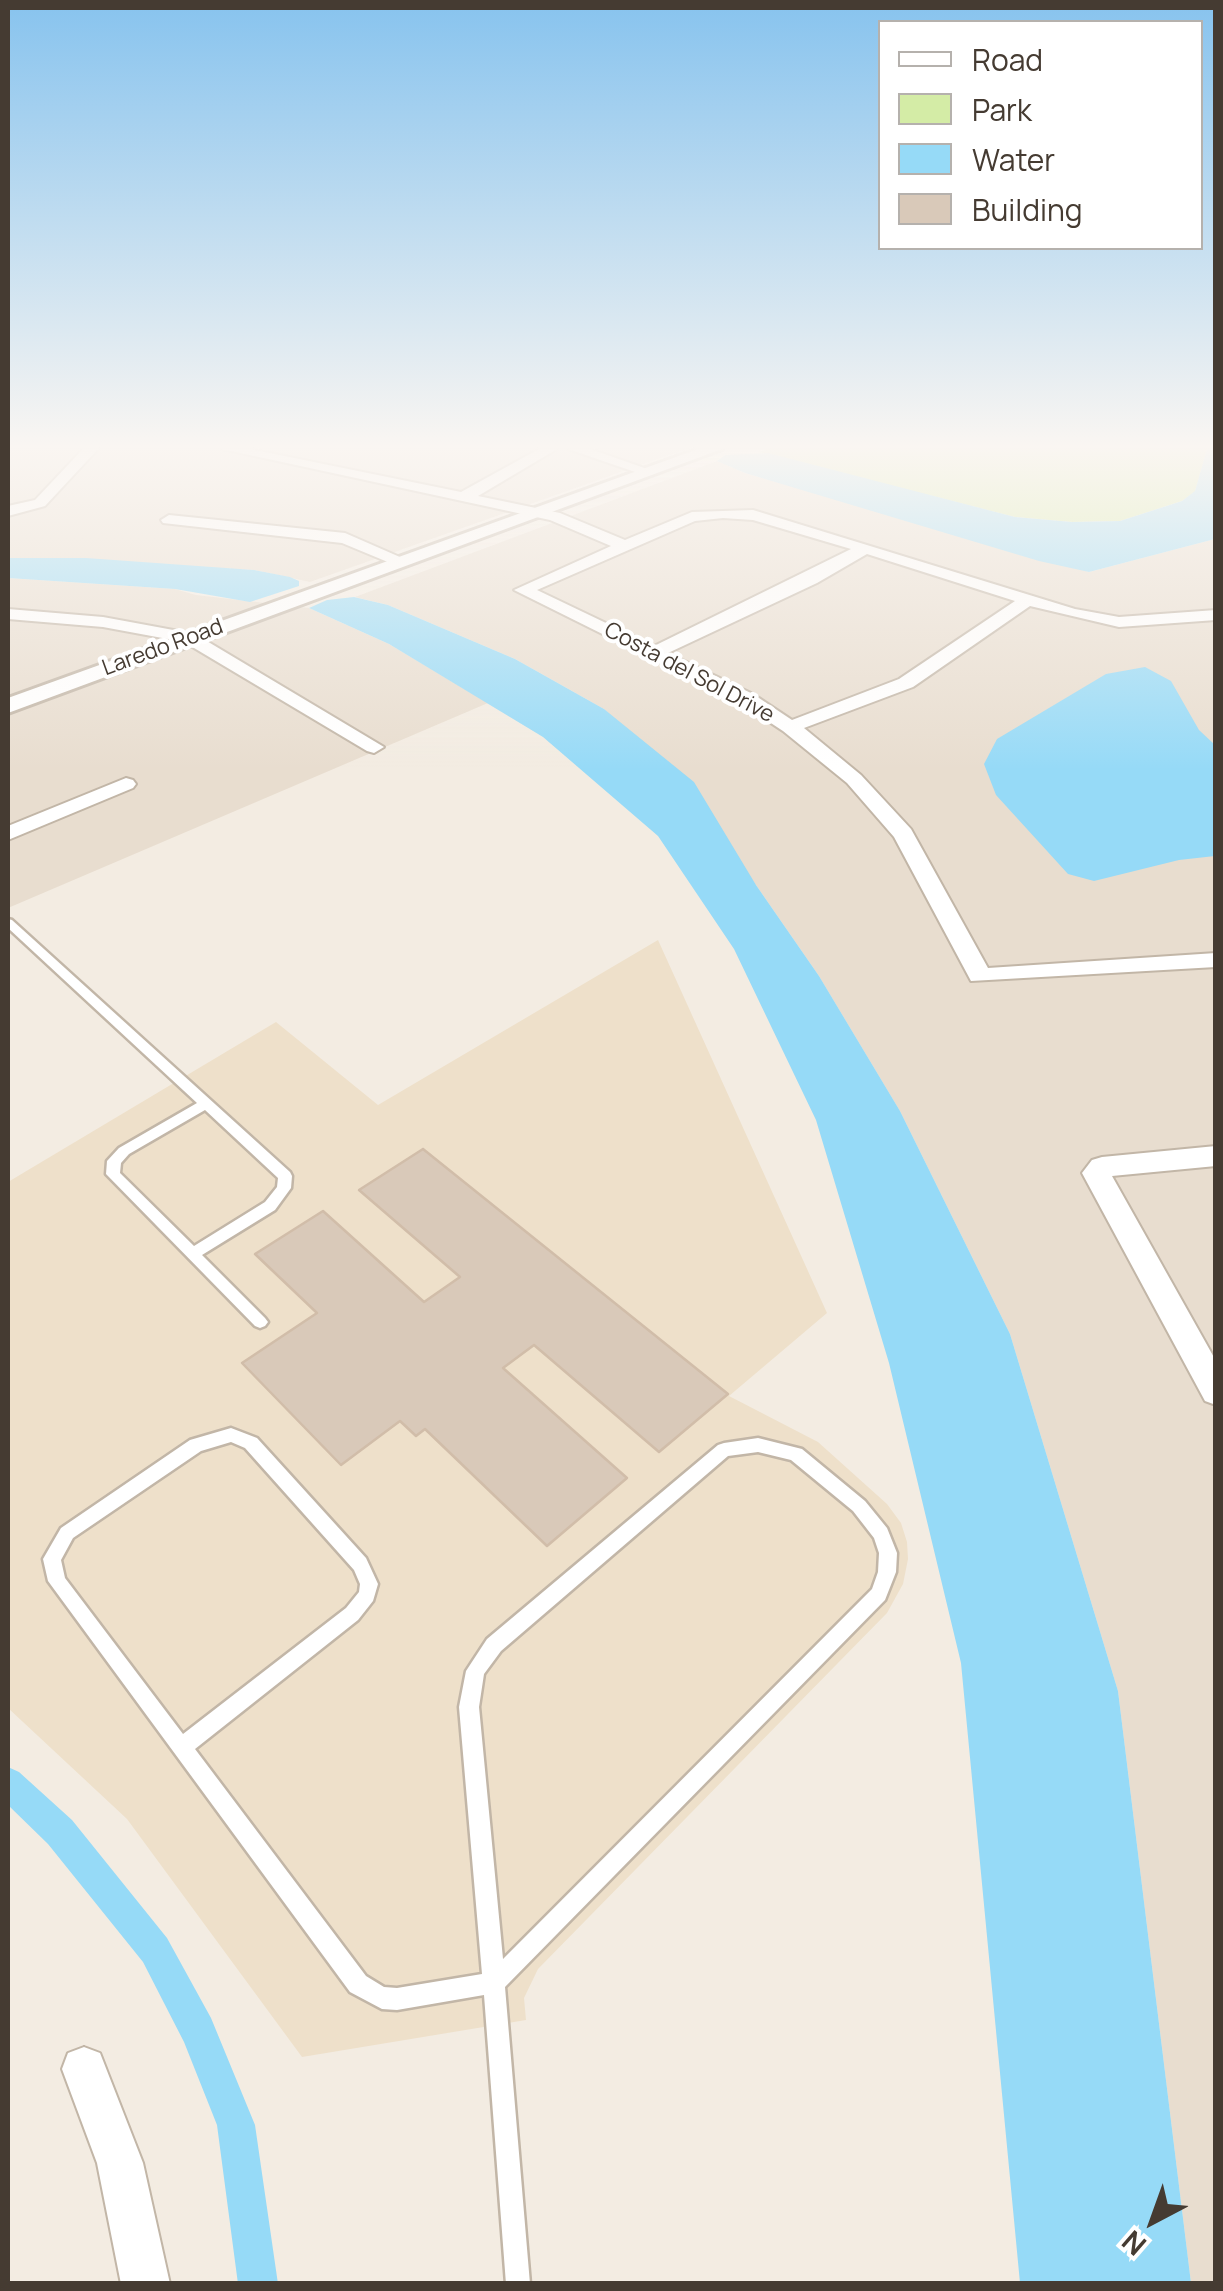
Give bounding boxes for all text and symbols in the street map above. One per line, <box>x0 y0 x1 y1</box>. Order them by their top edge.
legend <box>878 20 1203 250</box>
text: Road <box>972 39 1043 80</box>
text: Park <box>972 89 1032 130</box>
text: Water <box>972 139 1055 180</box>
text: Building <box>972 189 1083 230</box>
street label: Laredo Road <box>99 614 227 682</box>
street label: Costa del Sol Drive <box>600 617 778 729</box>
north arrow <box>1103 2171 1203 2271</box>
text: N <box>1113 2223 1153 2265</box>

